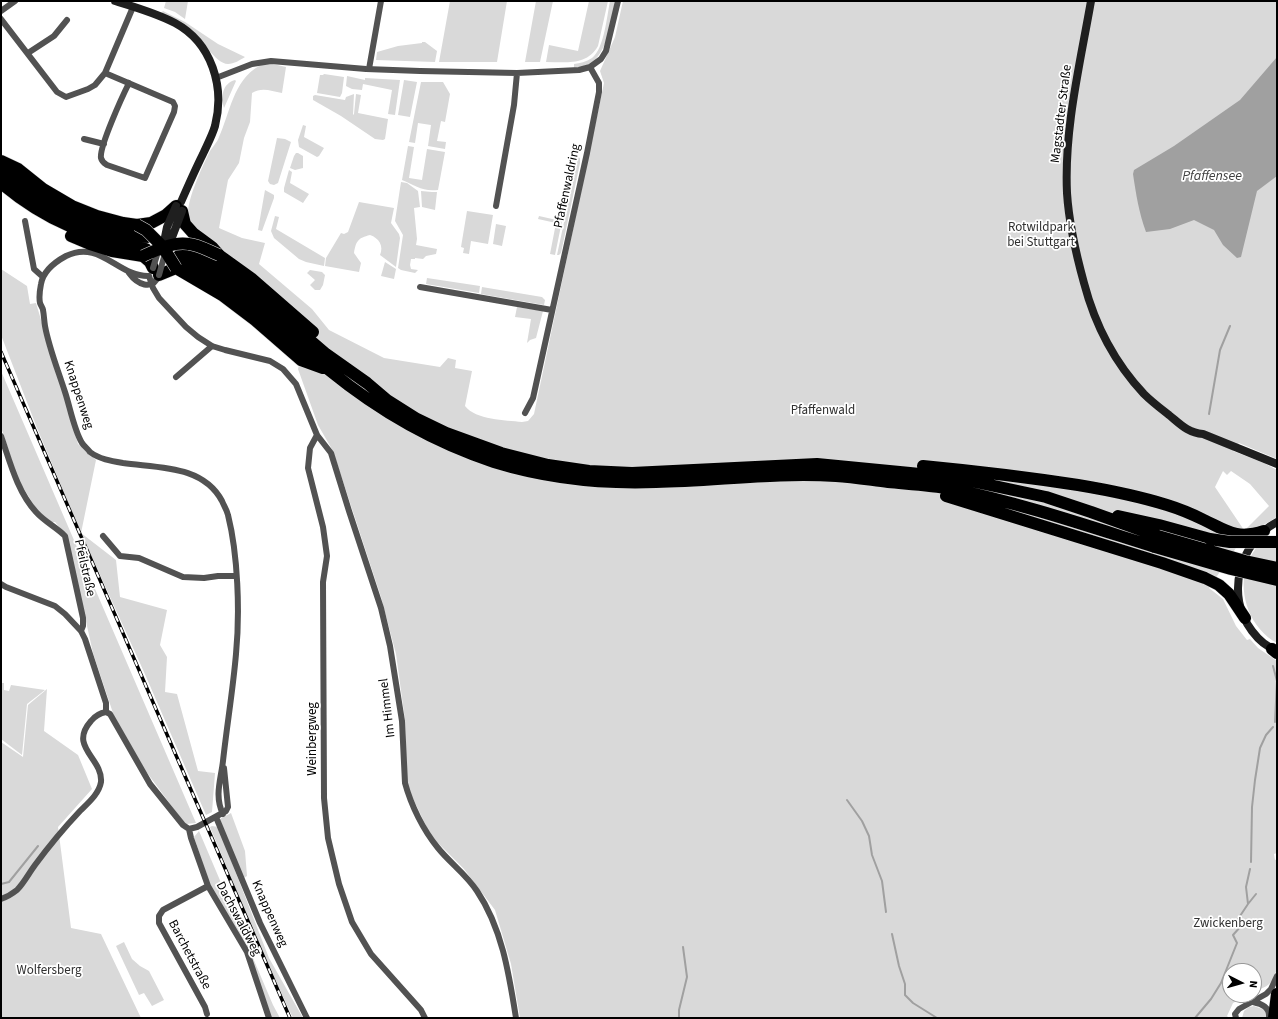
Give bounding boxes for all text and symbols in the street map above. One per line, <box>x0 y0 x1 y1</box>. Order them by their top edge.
street label: Magstadter Straße <box>1048 64 1076 164</box>
street label: Pfaffenwaldring <box>551 142 585 230</box>
water label: Pfaffensee <box>1182 169 1242 185</box>
park label: Rotwildpark bei Stuttgart <box>1007 220 1075 251</box>
street label: Knappenweg <box>60 359 96 431</box>
park label: Pfaffenwald <box>791 403 855 419</box>
street label: Pfeilstraße <box>70 538 98 598</box>
street label: Im Himmel <box>377 677 399 739</box>
street label: Weinbergweg <box>305 702 321 776</box>
street label: Knappenweg <box>247 878 291 950</box>
street label: Dachswaldweg <box>212 879 264 959</box>
park label: Zwickenberg <box>1193 916 1263 932</box>
street label: Barchetstraße <box>164 918 214 992</box>
park label: Wolfersberg <box>16 963 82 979</box>
north arrow <box>1222 963 1262 1003</box>
text: N <box>1246 980 1261 989</box>

